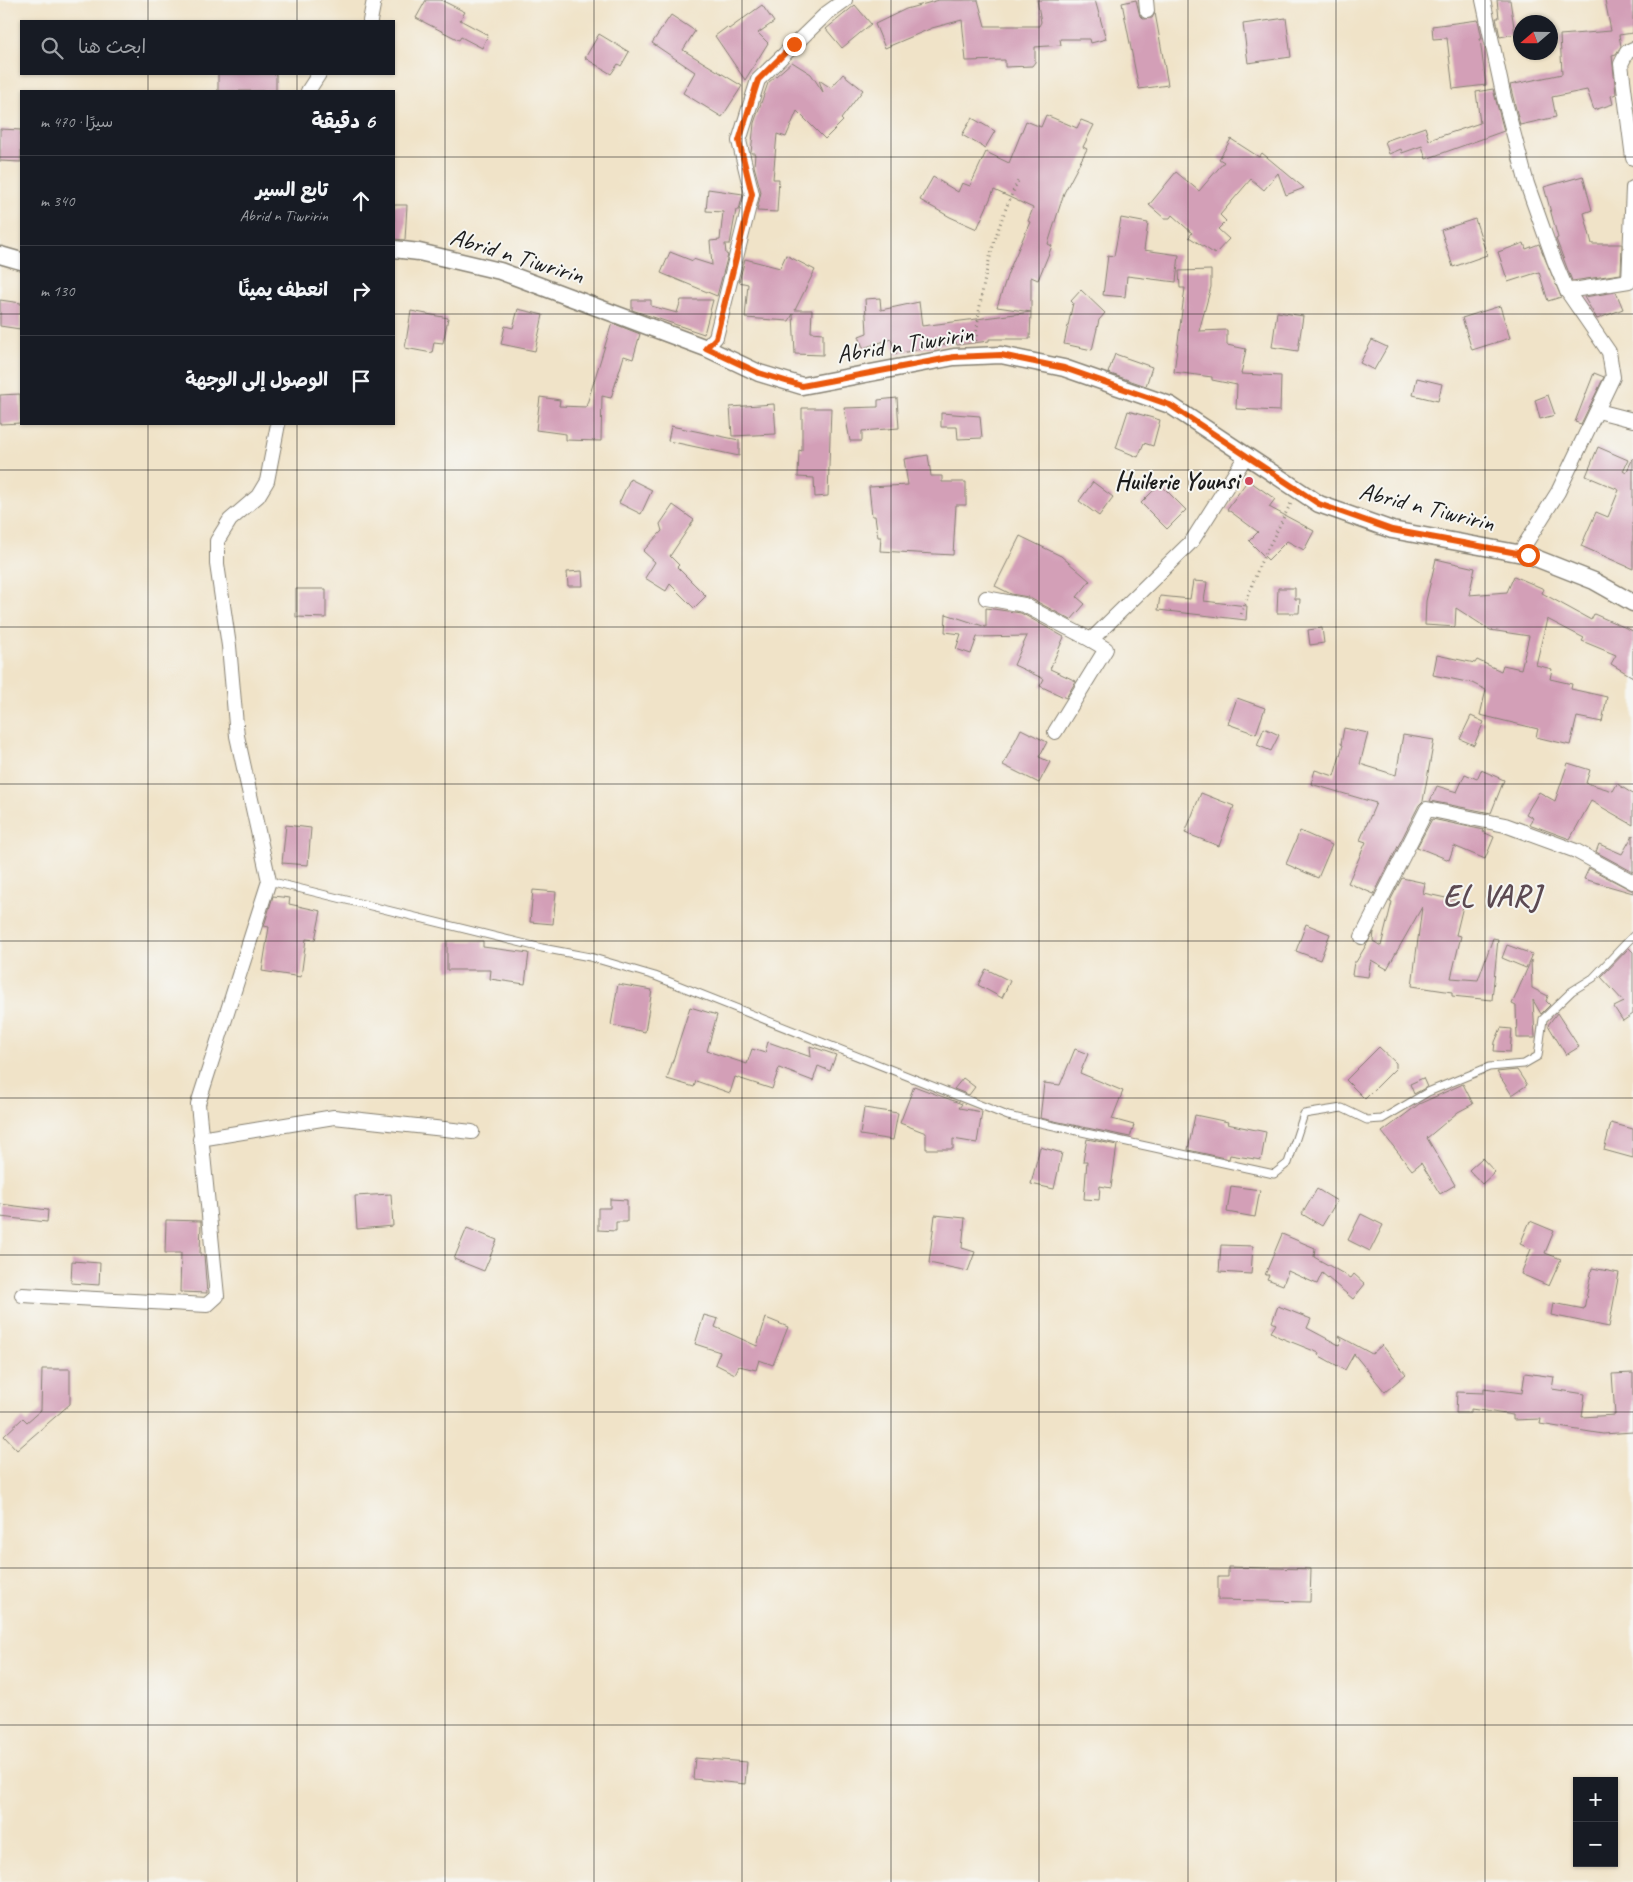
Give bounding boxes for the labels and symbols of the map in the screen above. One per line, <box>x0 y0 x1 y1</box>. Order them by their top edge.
north arrow <box>1513 15 1558 60</box>
route end <box>783 33 806 56</box>
street label: Abrid n Tiwririn <box>446 221 588 292</box>
street label: Abrid n Tiwririn <box>834 317 976 371</box>
place label: Huilerie Younsi <box>1115 465 1242 497</box>
marker: Huilerie Younsi <box>1243 475 1255 487</box>
street label: Abrid n Tiwririn <box>1356 475 1499 539</box>
route start <box>1517 544 1540 567</box>
district label: EL VARJ <box>1443 877 1545 915</box>

